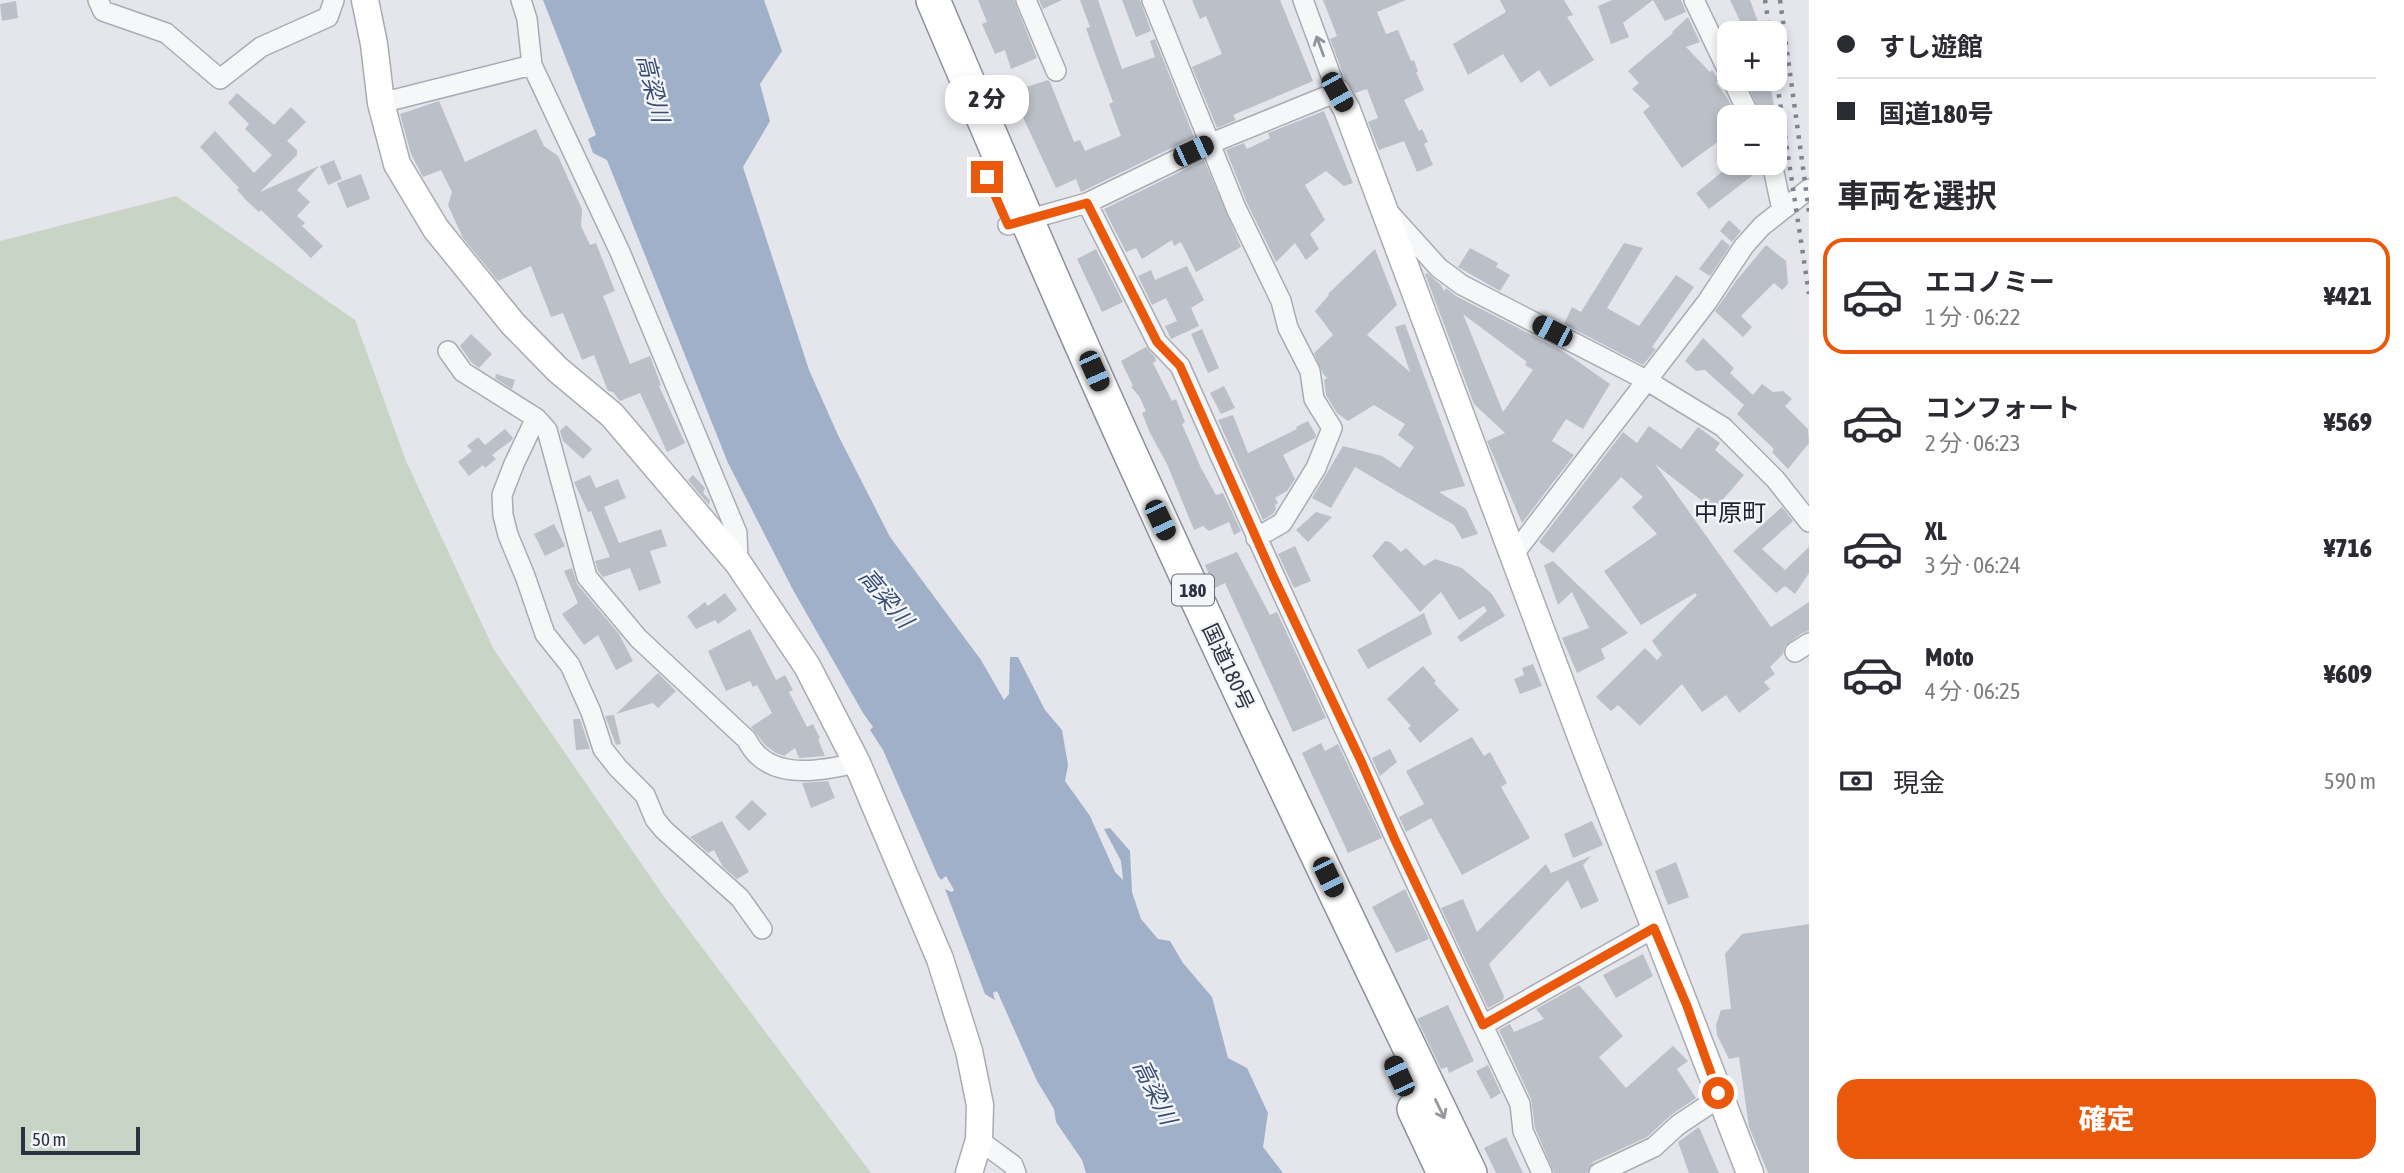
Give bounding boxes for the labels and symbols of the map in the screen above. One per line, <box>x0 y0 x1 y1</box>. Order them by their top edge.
one-way arrow <box>1312 35 1325 57</box>
water label: 高梁川 <box>632 51 675 128</box>
car <box>1318 69 1357 115</box>
callout: 2 分 <box>945 76 1029 124</box>
car <box>1170 133 1217 169</box>
route end <box>971 161 1003 193</box>
car <box>1529 312 1576 350</box>
car <box>1076 348 1113 394</box>
car <box>1142 497 1179 543</box>
district label: 中原町 <box>1694 499 1766 526</box>
water label: 高梁川 <box>854 563 920 635</box>
road number: 180 <box>1172 575 1214 606</box>
street label: 国道180号 <box>1198 620 1259 714</box>
car <box>1310 854 1347 900</box>
car <box>1381 1053 1418 1099</box>
water label: 高梁川 <box>1128 1055 1183 1131</box>
route start <box>1702 1077 1734 1109</box>
one-way arrow <box>1433 1098 1447 1119</box>
scale bar <box>21 1124 140 1156</box>

